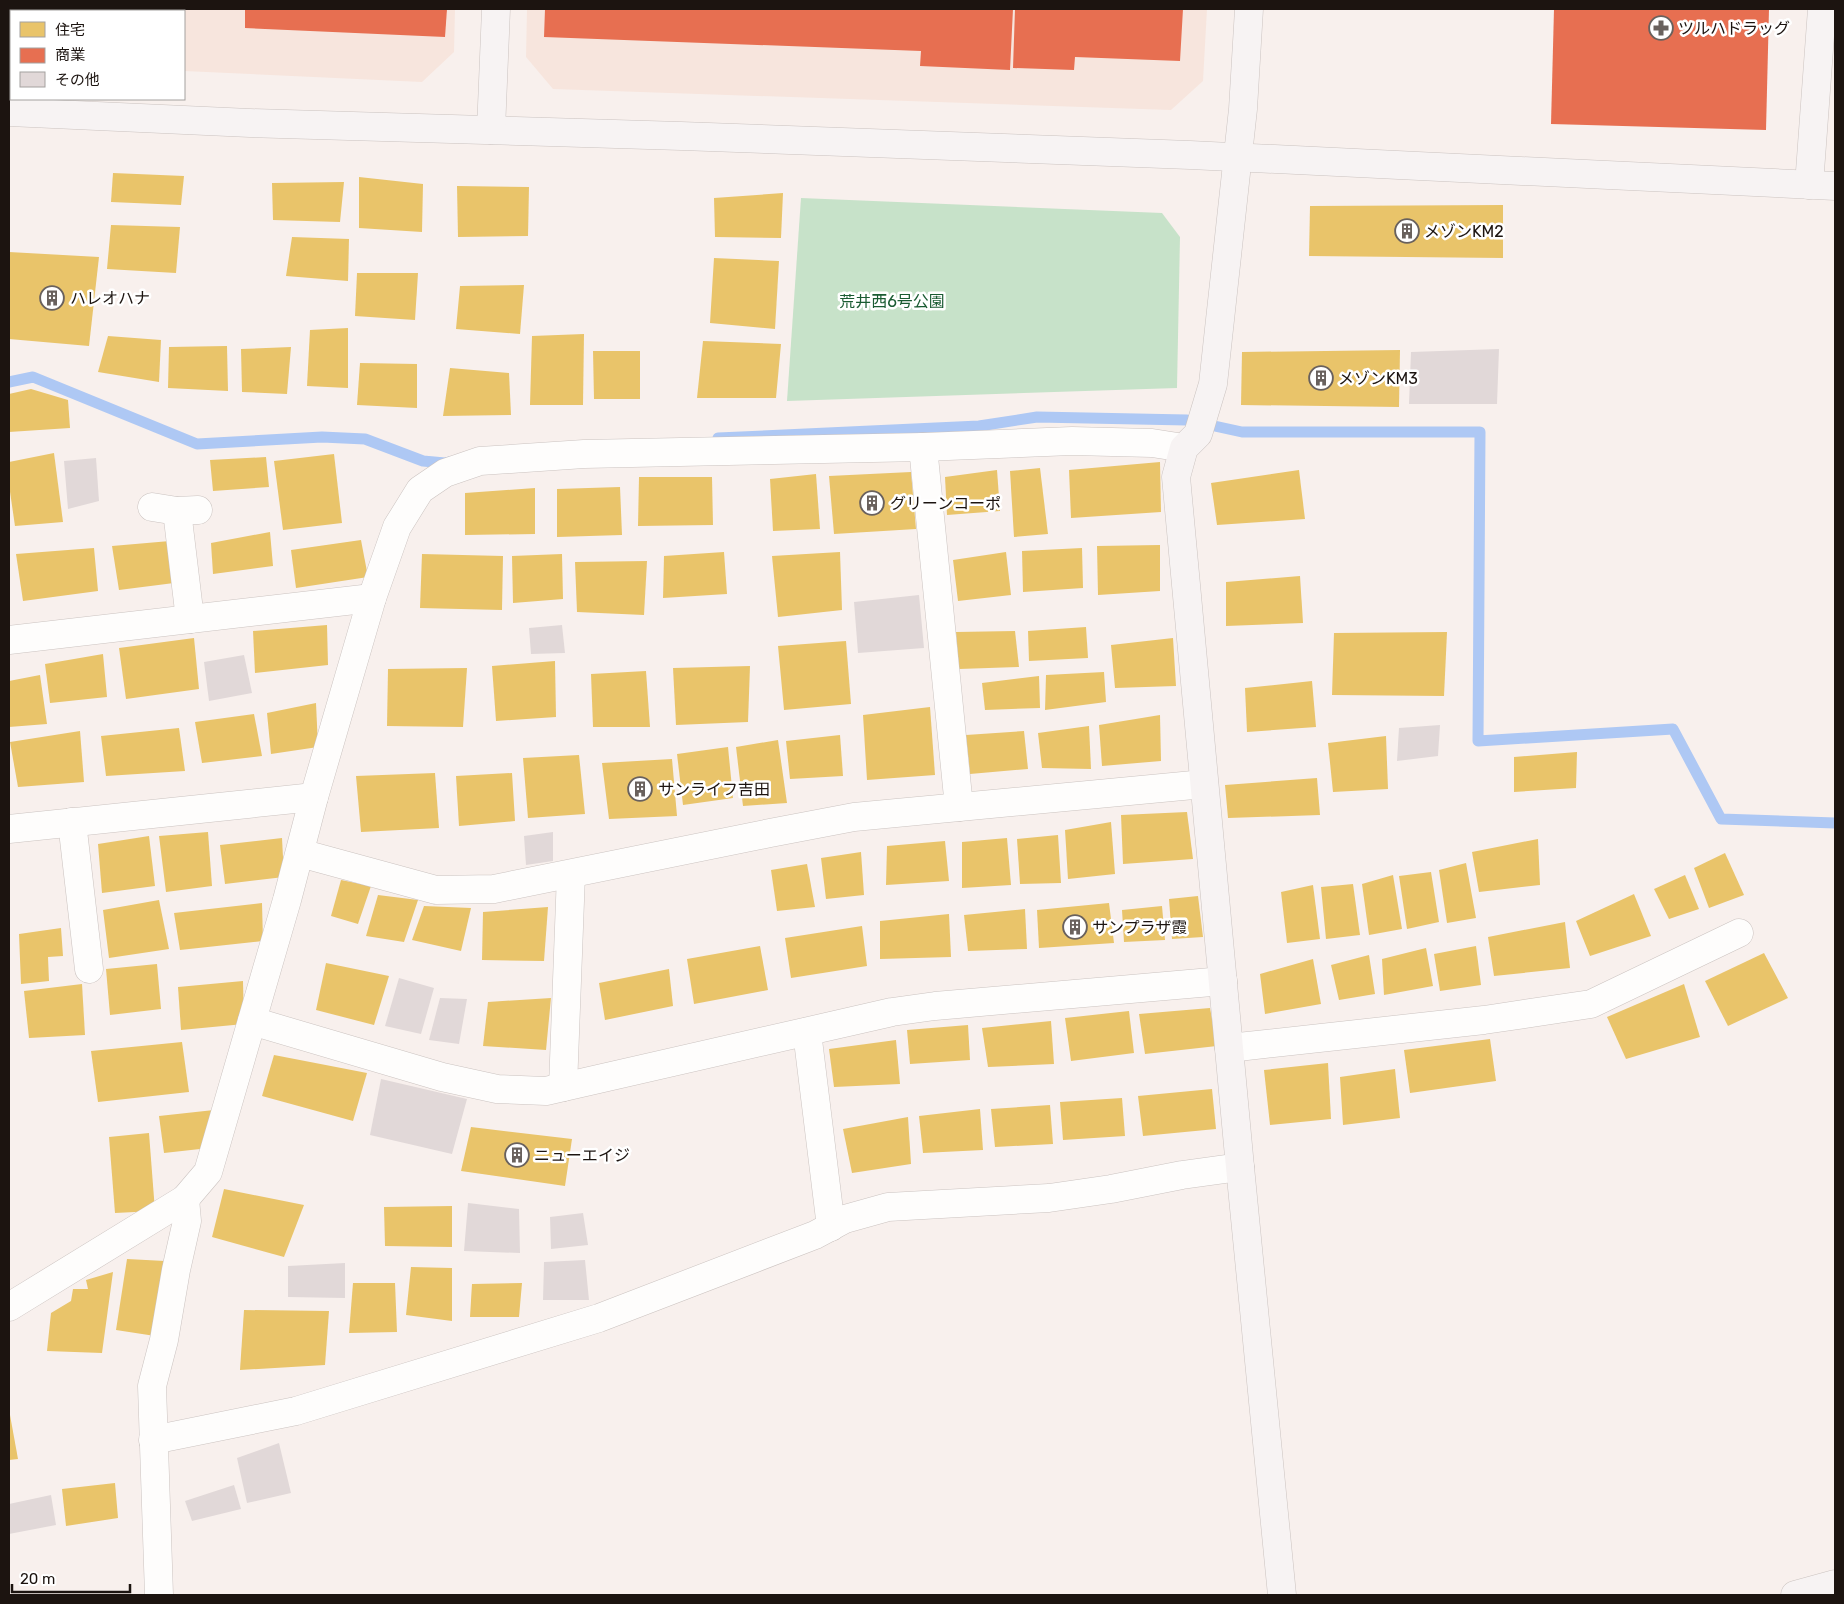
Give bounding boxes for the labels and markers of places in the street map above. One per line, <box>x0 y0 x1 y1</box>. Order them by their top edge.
pharmacy icon: ツルハドラッグ <box>1648 15 1674 41</box>
place label: ツルハドラッグ <box>1678 19 1790 38</box>
building icon: メゾンKM2 <box>1394 218 1420 244</box>
place label: メゾンKM2 <box>1424 222 1504 241</box>
building icon: ハレオハナ <box>39 285 65 311</box>
place label: ハレオハナ <box>70 289 150 308</box>
building icon: メゾンKM3 <box>1308 365 1334 391</box>
place label: メゾンKM3 <box>1338 369 1418 388</box>
building icon: グリーンコーポ <box>859 490 885 516</box>
place label: グリーンコーポ <box>890 494 1001 513</box>
building icon: サンライフ吉田 <box>627 776 653 802</box>
place label: サンライフ吉田 <box>658 780 770 799</box>
building icon: サンプラザ霞 <box>1062 914 1088 940</box>
place label: サンプラザ霞 <box>1092 918 1188 937</box>
building icon: ニューエイジ <box>504 1142 530 1168</box>
place label: ニューエイジ <box>534 1146 630 1165</box>

